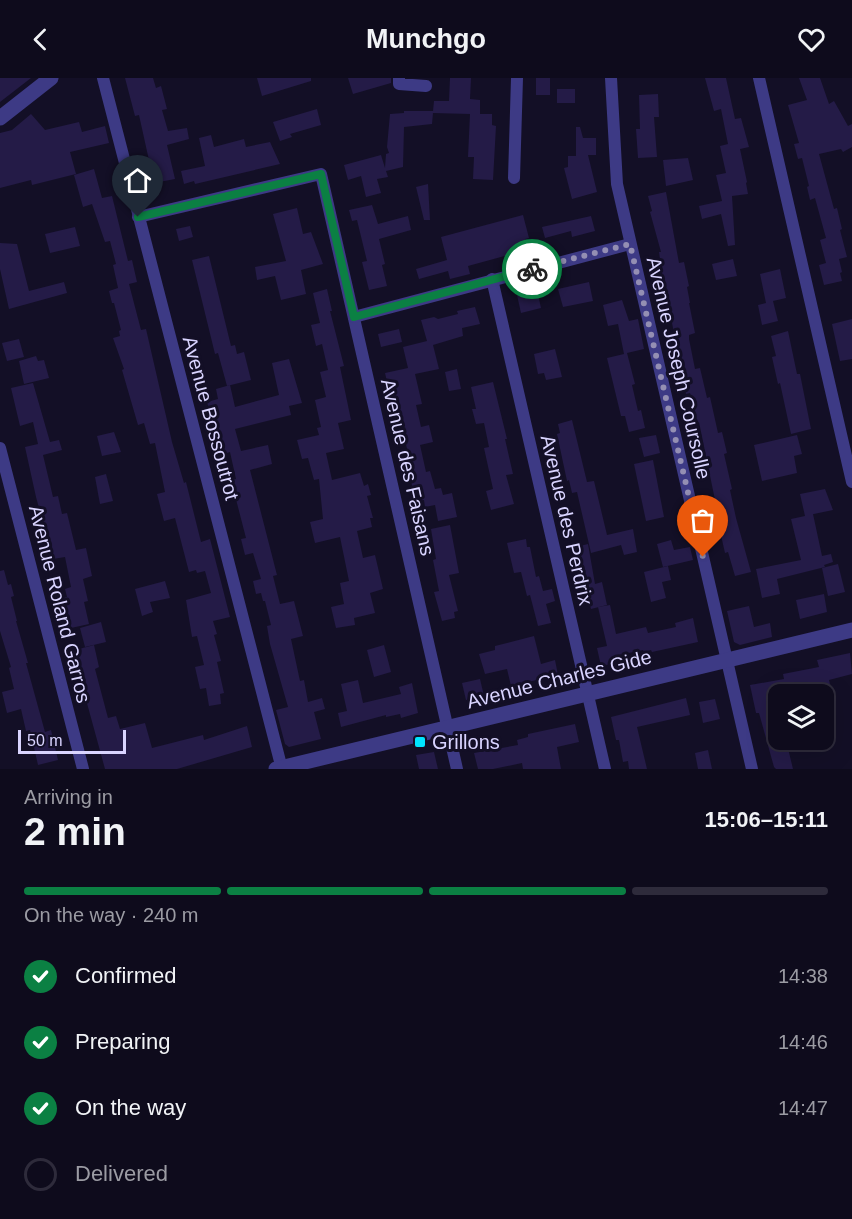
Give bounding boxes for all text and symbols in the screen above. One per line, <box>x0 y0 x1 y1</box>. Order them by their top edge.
icon: back <box>24 23 57 56</box>
icon: heart <box>795 23 828 56</box>
text: Munchgo <box>366 24 486 54</box>
pin <box>112 155 163 217</box>
icon: home <box>121 164 154 197</box>
courier <box>502 239 562 299</box>
icon: bike <box>516 253 549 286</box>
street label: Avenue Joseph Coursolle <box>643 255 715 481</box>
street label: Avenue Bossoutrot <box>179 334 244 503</box>
street label: Avenue des Faisans <box>377 376 439 558</box>
street label: Avenue des Perdrix <box>537 433 597 607</box>
pin <box>677 495 728 557</box>
street label: Avenue Roland Garros <box>25 503 95 705</box>
icon: bag <box>686 504 719 537</box>
street label: Avenue Charles Gide <box>464 645 654 713</box>
map controls <box>768 684 834 750</box>
button: layers <box>768 684 834 750</box>
scale bar <box>18 727 126 754</box>
place label: Grillons <box>432 731 500 753</box>
text: 50 m <box>27 732 63 749</box>
marker: Grillons <box>413 735 427 749</box>
text: Arriving in <box>24 786 113 808</box>
text: 15:06–15:11 <box>704 807 828 832</box>
text: 2 min <box>24 810 126 853</box>
text: On the way · 240 m <box>24 904 199 926</box>
icon: check <box>24 960 57 993</box>
text: Confirmed <box>75 963 176 988</box>
text: 14:38 <box>778 965 828 987</box>
icon: check <box>24 1026 57 1059</box>
text: Preparing <box>75 1029 170 1054</box>
text: 14:46 <box>778 1031 828 1053</box>
icon: check <box>24 1092 57 1125</box>
text: On the way <box>75 1095 186 1120</box>
text: 14:47 <box>778 1097 828 1119</box>
text: Delivered <box>75 1161 168 1186</box>

